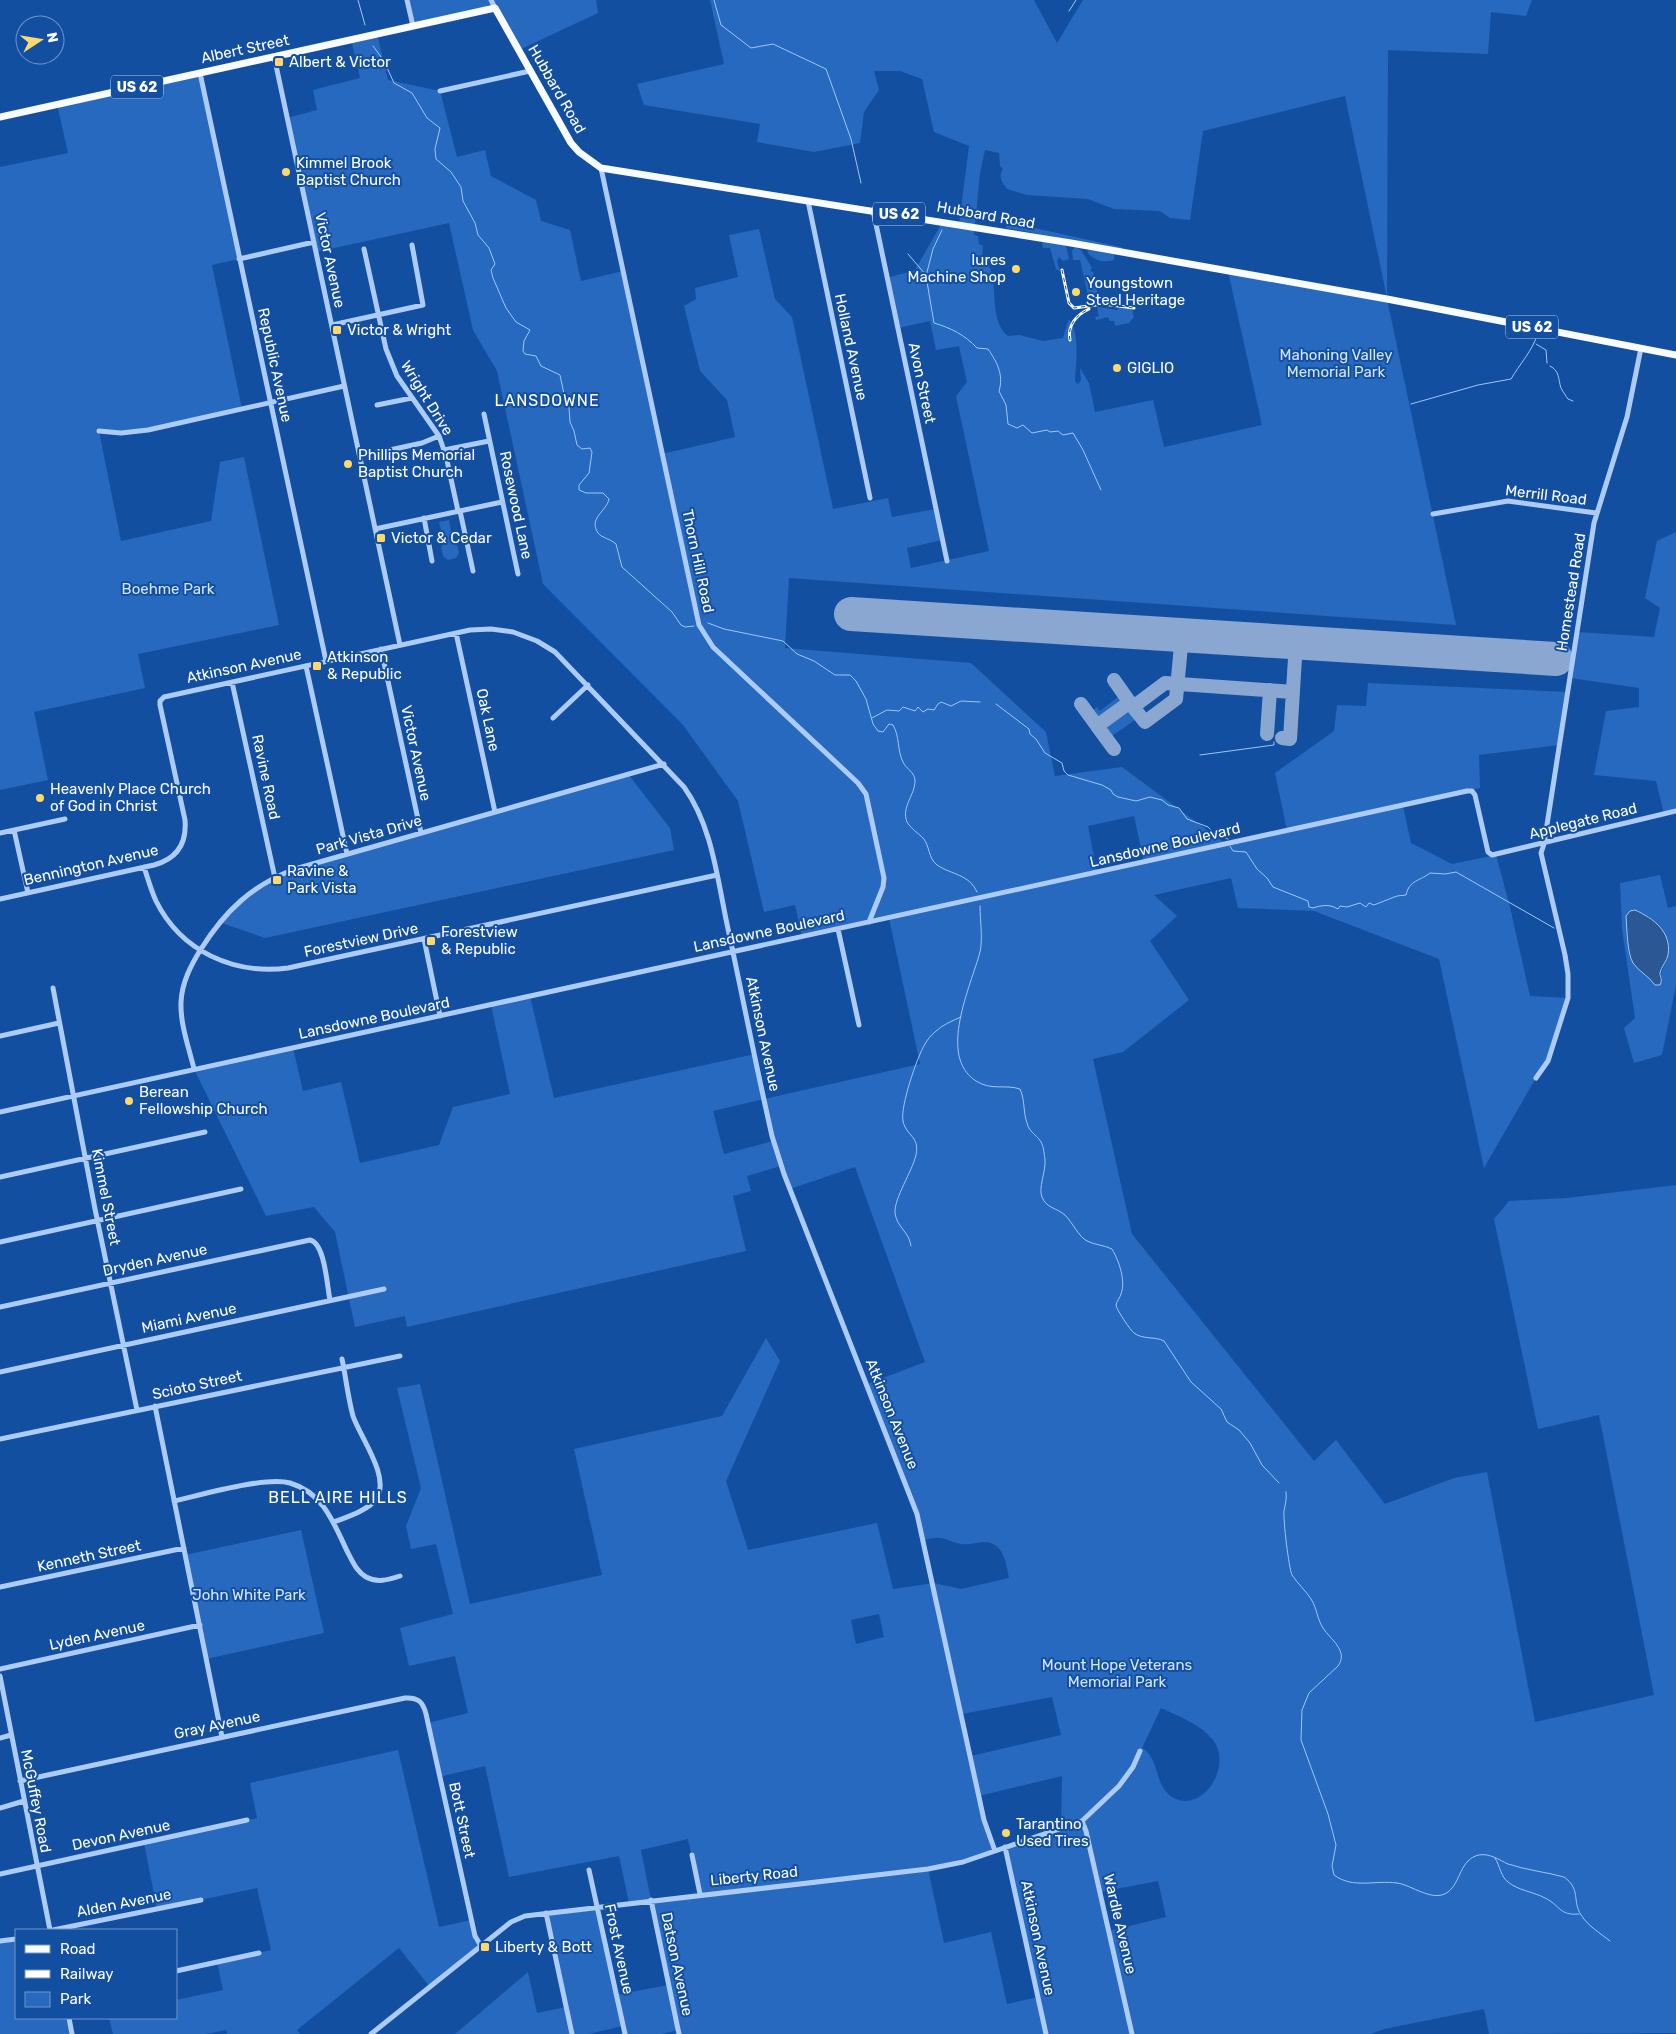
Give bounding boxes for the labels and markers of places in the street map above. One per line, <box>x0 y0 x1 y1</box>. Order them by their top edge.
place label: Albert & Victor <box>289 53 391 71</box>
marker: Albert & Victor <box>273 56 285 68</box>
place label: Kimmel Brook Baptist Church <box>296 154 401 189</box>
marker: Kimmel Brook Baptist Church <box>280 166 292 178</box>
place label: Iures Machine Shop <box>908 251 1006 286</box>
marker: Iures Machine Shop <box>1010 263 1022 275</box>
place label: Youngstown Steel Heritage <box>1086 274 1185 309</box>
marker: Youngstown Steel Heritage <box>1070 286 1082 298</box>
place label: Victor & Wright <box>347 321 451 339</box>
marker: Victor & Wright <box>331 324 343 336</box>
place label: GIGLIO <box>1127 359 1174 377</box>
marker: GIGLIO <box>1111 362 1123 374</box>
place label: Phillips Memorial Baptist Church <box>358 446 475 481</box>
marker: Phillips Memorial Baptist Church <box>342 458 354 470</box>
place label: Victor & Cedar <box>391 529 492 547</box>
marker: Victor & Cedar <box>375 532 387 544</box>
place label: Atkinson & Republic <box>327 648 402 683</box>
marker: Atkinson & Republic <box>311 660 323 672</box>
place label: Heavenly Place Church of God in Christ <box>50 780 211 815</box>
marker: Heavenly Place Church of God in Christ <box>34 792 46 804</box>
place label: Ravine & Park Vista <box>287 862 357 897</box>
marker: Ravine & Park Vista <box>271 874 283 886</box>
place label: Forestview & Republic <box>441 923 518 958</box>
marker: Forestview & Republic <box>425 935 437 947</box>
place label: Berean Fellowship Church <box>139 1083 268 1118</box>
marker: Berean Fellowship Church <box>123 1095 135 1107</box>
place label: Tarantino Used Tires <box>1016 1815 1089 1850</box>
marker: Tarantino Used Tires <box>1000 1827 1012 1839</box>
place label: Liberty & Bott <box>495 1938 592 1956</box>
marker: Liberty & Bott <box>479 1941 491 1953</box>

